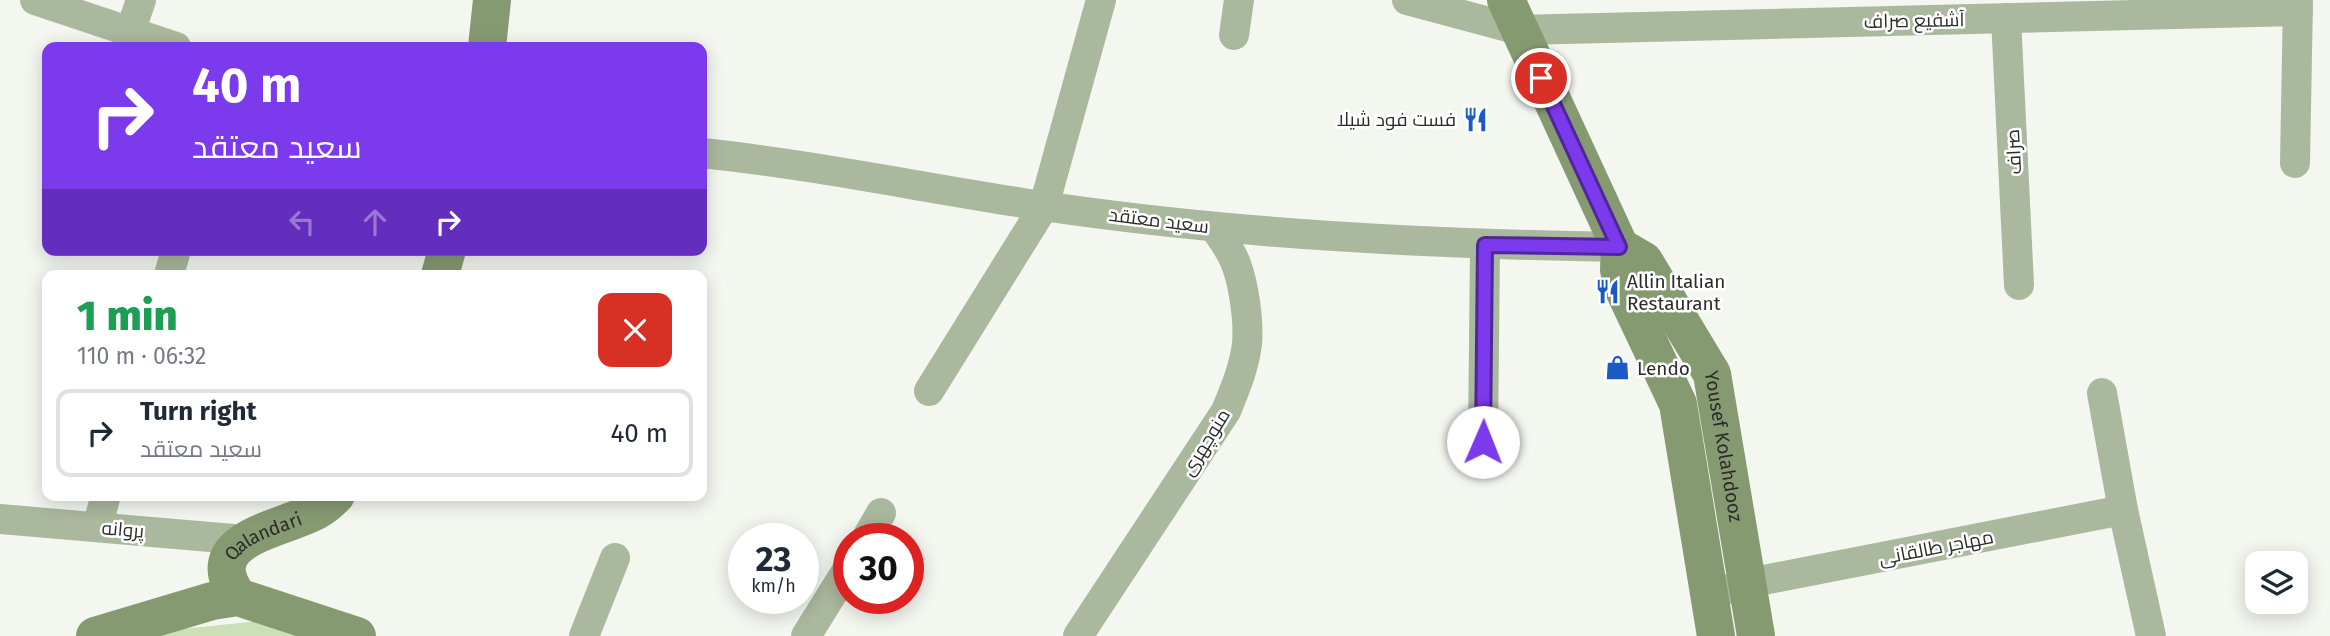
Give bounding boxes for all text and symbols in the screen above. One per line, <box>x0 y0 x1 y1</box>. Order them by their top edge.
street label: آشفیع صراف <box>1863 8 1965 35</box>
pin <box>1511 48 1571 108</box>
text: 40 m <box>192 56 301 115</box>
icon: arrive <box>1522 59 1560 97</box>
icon: right <box>77 70 168 161</box>
restaurant icon: فست فود شیلا <box>1462 105 1490 133</box>
place label: فست فود شیلا <box>1337 108 1456 131</box>
text: سعید معتقد <box>192 128 362 166</box>
street label: صراف <box>2001 129 2026 175</box>
icon: left <box>283 203 321 241</box>
icon: ahead <box>356 203 394 241</box>
icon: right <box>429 203 467 241</box>
street label: سعید معتقد <box>1108 203 1210 238</box>
place label: Allin Italian Restaurant <box>1627 270 1725 315</box>
restaurant icon: Allin Italian Restaurant <box>1593 278 1621 306</box>
text: 1 min <box>77 291 178 341</box>
button: close <box>598 293 672 367</box>
text: 110 m · 06:32 <box>77 342 206 370</box>
shop icon: Lendo <box>1603 354 1631 382</box>
place label: Lendo <box>1637 357 1690 380</box>
street label: Yousef Kolahdooz <box>1700 369 1748 524</box>
text: Turn right <box>140 396 257 427</box>
street label: منوچهری <box>1176 405 1236 481</box>
position arrow <box>1446 405 1520 479</box>
icon: right <box>81 414 119 452</box>
text: 40 m <box>610 418 668 449</box>
text: سعید معتقد <box>140 435 262 463</box>
street label: Qalandari <box>219 507 305 565</box>
street label: پروانه <box>101 516 145 544</box>
speed limit sign: 30 <box>833 523 924 614</box>
street label: مهاجر طالقانی <box>1877 525 1995 570</box>
text: 23 <box>755 538 792 580</box>
map controls <box>2245 551 2308 614</box>
button: layers <box>2245 551 2308 614</box>
text: km/h <box>751 575 796 597</box>

